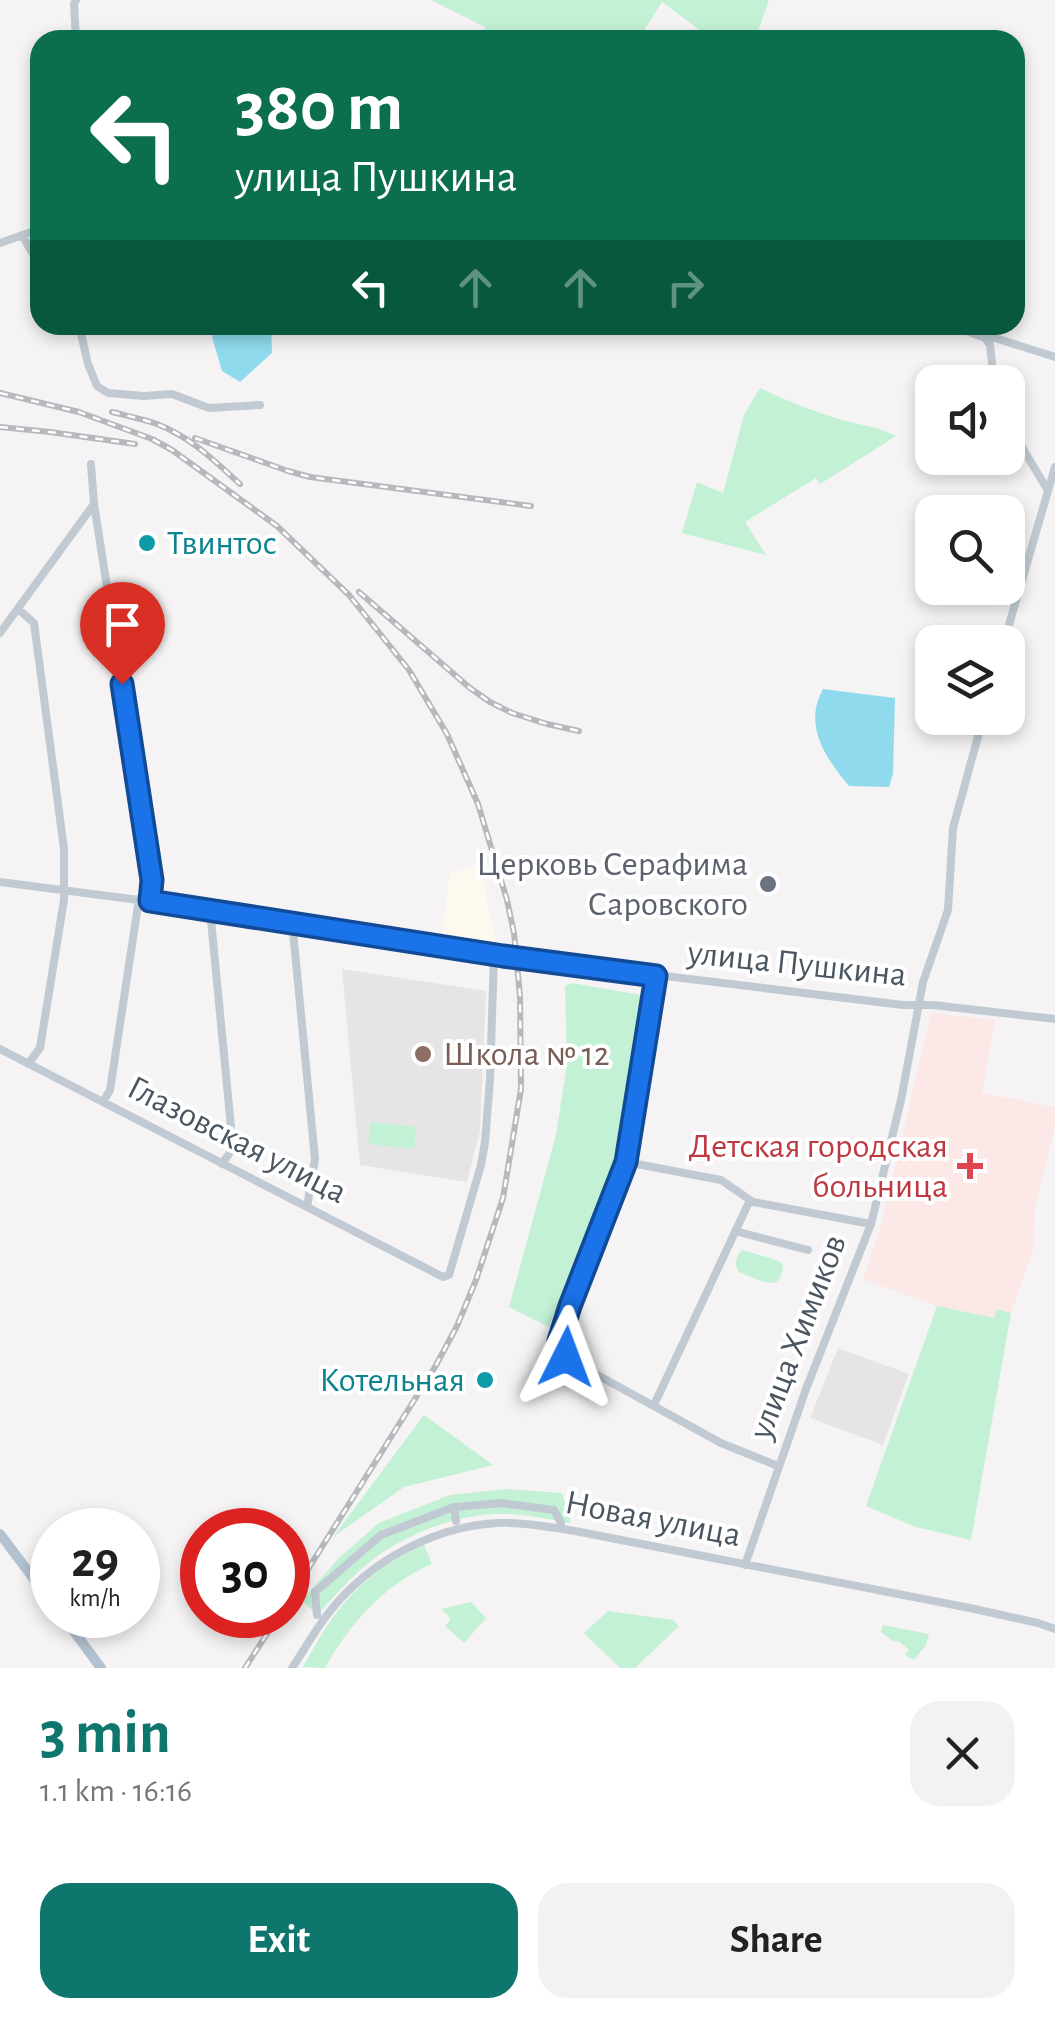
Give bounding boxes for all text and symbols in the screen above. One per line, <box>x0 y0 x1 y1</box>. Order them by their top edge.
icon: left <box>70 70 200 200</box>
text: 380 m <box>235 73 403 143</box>
text: улица Пушкина <box>235 155 517 200</box>
icon: left <box>343 260 398 315</box>
icon: ahead <box>448 260 503 315</box>
icon: ahead <box>553 260 608 315</box>
icon: right <box>658 260 713 315</box>
map controls <box>915 365 1025 735</box>
button: sound <box>915 365 1025 475</box>
button: search <box>915 495 1025 605</box>
place label: Твинтос <box>167 526 277 561</box>
marker: Твинтос <box>136 532 158 554</box>
pin <box>80 582 165 685</box>
icon: arrive <box>95 597 150 652</box>
button: layers <box>915 625 1025 735</box>
place label: Церковь Серафима Саровского <box>476 847 748 922</box>
marker: Церковь Серафима Саровского <box>757 873 779 895</box>
street label: улица Пушкина <box>685 935 908 993</box>
place label: Школа № 12 <box>443 1037 610 1072</box>
marker: Школа № 12 <box>412 1043 434 1065</box>
street label: Глазовская улица <box>122 1070 352 1210</box>
place label: Детская городская больница <box>689 1129 948 1204</box>
marker: Детская городская больница <box>957 1153 983 1179</box>
street label: улица Химиков <box>743 1230 853 1445</box>
position arrow <box>514 1305 618 1409</box>
place label: Котельная <box>319 1363 465 1398</box>
marker: Котельная <box>474 1369 496 1391</box>
street label: Новая улица <box>562 1485 744 1553</box>
speed limit sign: 30 <box>180 1508 310 1638</box>
text: 29 <box>71 1536 119 1586</box>
text: km/h <box>69 1586 121 1611</box>
button: close <box>910 1701 1015 1806</box>
text: 3 min <box>40 1704 171 1764</box>
text: 1.1 km · 16:16 <box>40 1775 192 1807</box>
button: Exit <box>40 1883 518 1998</box>
button: Share <box>538 1883 1015 1998</box>

